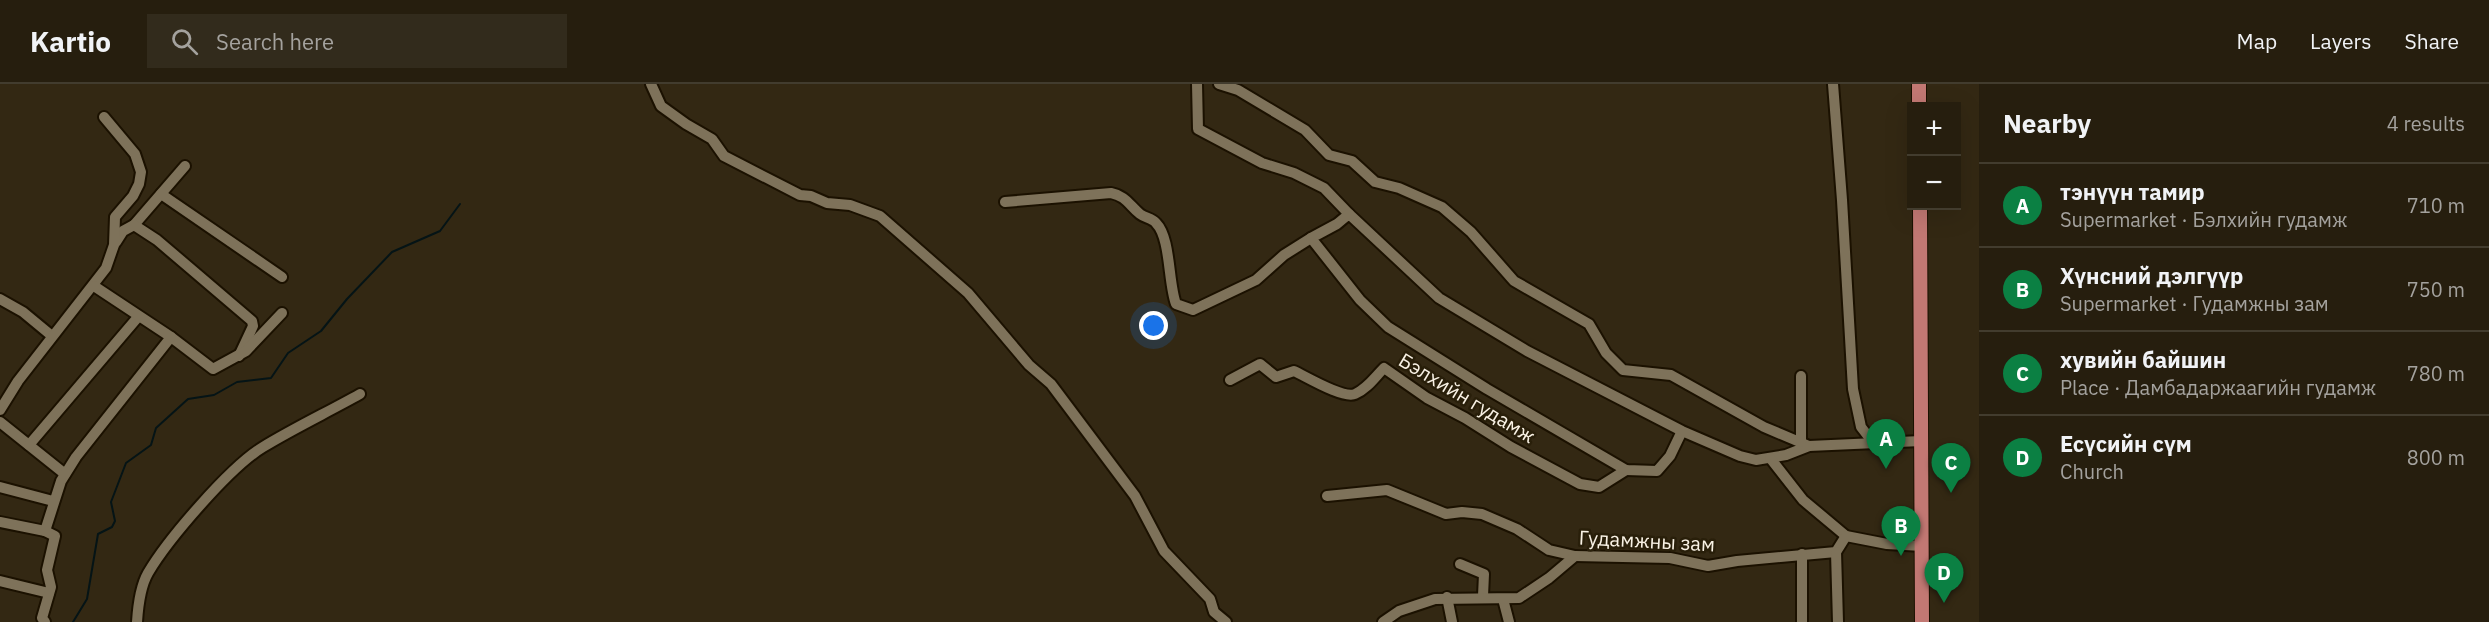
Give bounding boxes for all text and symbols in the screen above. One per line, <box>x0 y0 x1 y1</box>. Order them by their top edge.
search box <box>147 14 567 68</box>
text: Kartio <box>30 23 111 60</box>
icon: search <box>168 25 201 58</box>
text: Search here <box>216 27 334 56</box>
text: Map <box>2237 27 2277 55</box>
text: Layers <box>2310 27 2372 55</box>
text: Share <box>2405 27 2459 55</box>
map controls <box>1907 102 1961 210</box>
button: + <box>1907 102 1961 156</box>
text: Nearby <box>2003 106 2091 140</box>
text: 4 results <box>2387 110 2465 137</box>
button: − <box>1907 156 1961 210</box>
text: тэнүүн тамир <box>2060 177 2205 206</box>
text: A <box>2016 192 2029 219</box>
text: 710 m <box>2407 192 2465 219</box>
text: Supermarket · Бэлхийн гудамж <box>2060 206 2347 233</box>
text: Хүнсний дэлгүүр <box>2060 261 2243 290</box>
text: B <box>2016 276 2029 303</box>
text: 750 m <box>2407 276 2465 303</box>
text: Supermarket · Гудамжны зам <box>2060 290 2329 317</box>
your location <box>1139 311 1168 340</box>
text: хувийн байшин <box>2060 345 2226 374</box>
street label: Бэлхийн гудамж <box>1394 346 1541 449</box>
text: C <box>2016 360 2029 387</box>
text: 780 m <box>2407 360 2465 387</box>
text: Place · Дамбадаржаагийн гудамж <box>2060 374 2376 401</box>
pin: A <box>1866 420 1906 469</box>
text: Есүсийн сүм <box>2060 429 2192 458</box>
pin: C <box>1932 444 1970 493</box>
text: D <box>2016 444 2029 471</box>
text: 800 m <box>2407 444 2465 471</box>
text: Church <box>2060 458 2124 485</box>
pin: B <box>1882 506 1920 556</box>
street label: Гудамжны зам <box>1578 523 1716 558</box>
pin: D <box>1924 554 1964 603</box>

